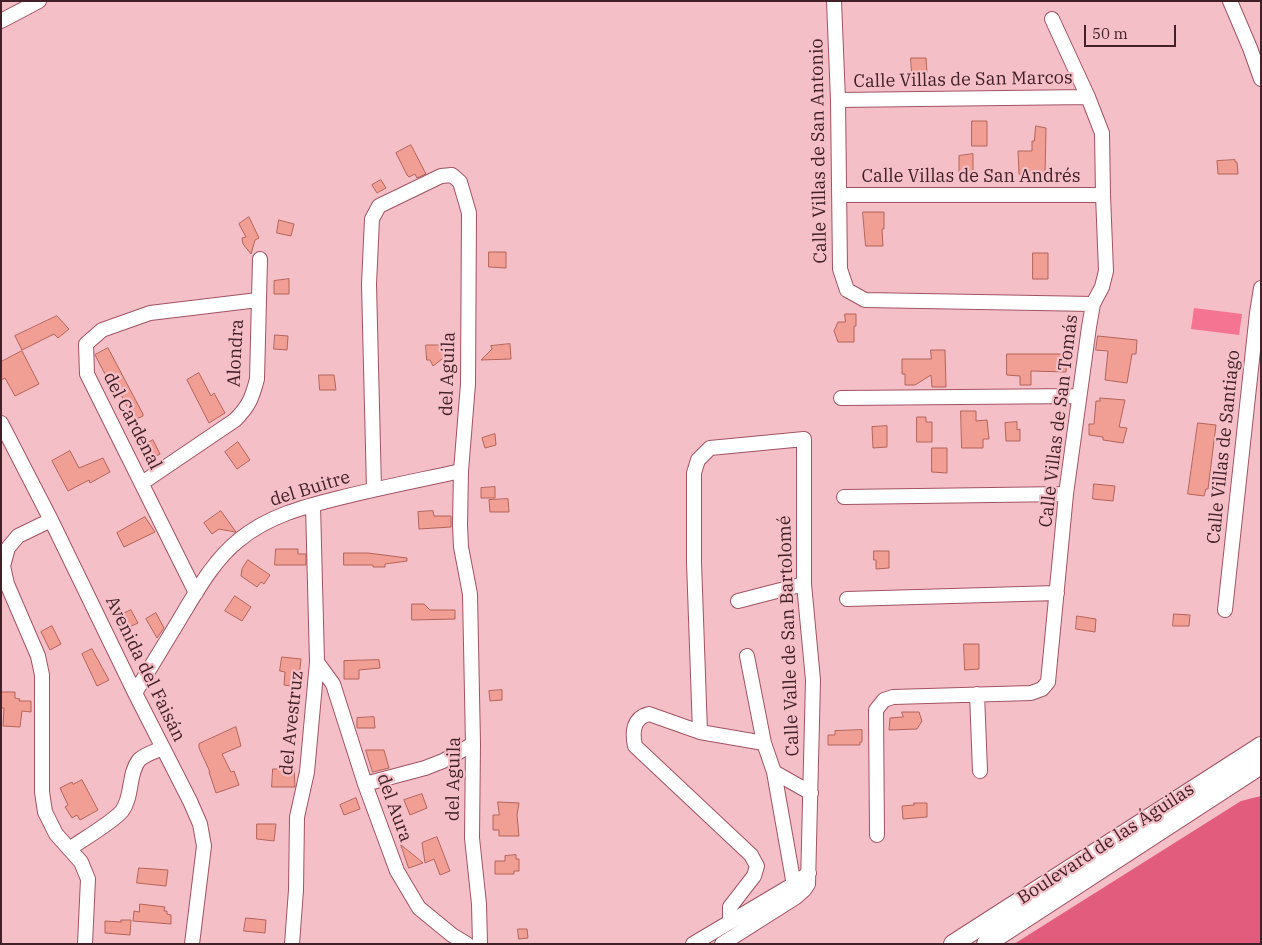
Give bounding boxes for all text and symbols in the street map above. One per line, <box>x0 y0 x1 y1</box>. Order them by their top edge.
scale bar <box>1087 15 1180 47</box>
text: 50 m <box>1092 24 1128 43</box>
street label: Calle Villas de San Antonio <box>806 38 832 264</box>
street label: Calle Villas de San Marcos <box>853 67 1073 93</box>
street label: Calle Villas de San Andrés <box>862 166 1080 188</box>
street label: Calle Villas de San Tomás <box>1035 313 1083 529</box>
street label: Alondra <box>223 318 249 388</box>
street label: del Aguila <box>436 331 460 417</box>
street label: Calle Villas de Santiago <box>1203 349 1245 545</box>
street label: del Cardenal <box>98 369 166 473</box>
street label: del Buitre <box>267 467 353 511</box>
street label: Calle Valle de San Bartolomé <box>774 515 804 757</box>
street label: Avenida del Faisán <box>100 593 190 745</box>
street label: del Avestruz <box>276 670 308 776</box>
street label: del Aguila <box>442 737 466 821</box>
street label: del Aura <box>372 771 416 845</box>
street label: Boulevard de las Águilas <box>1013 779 1199 909</box>

